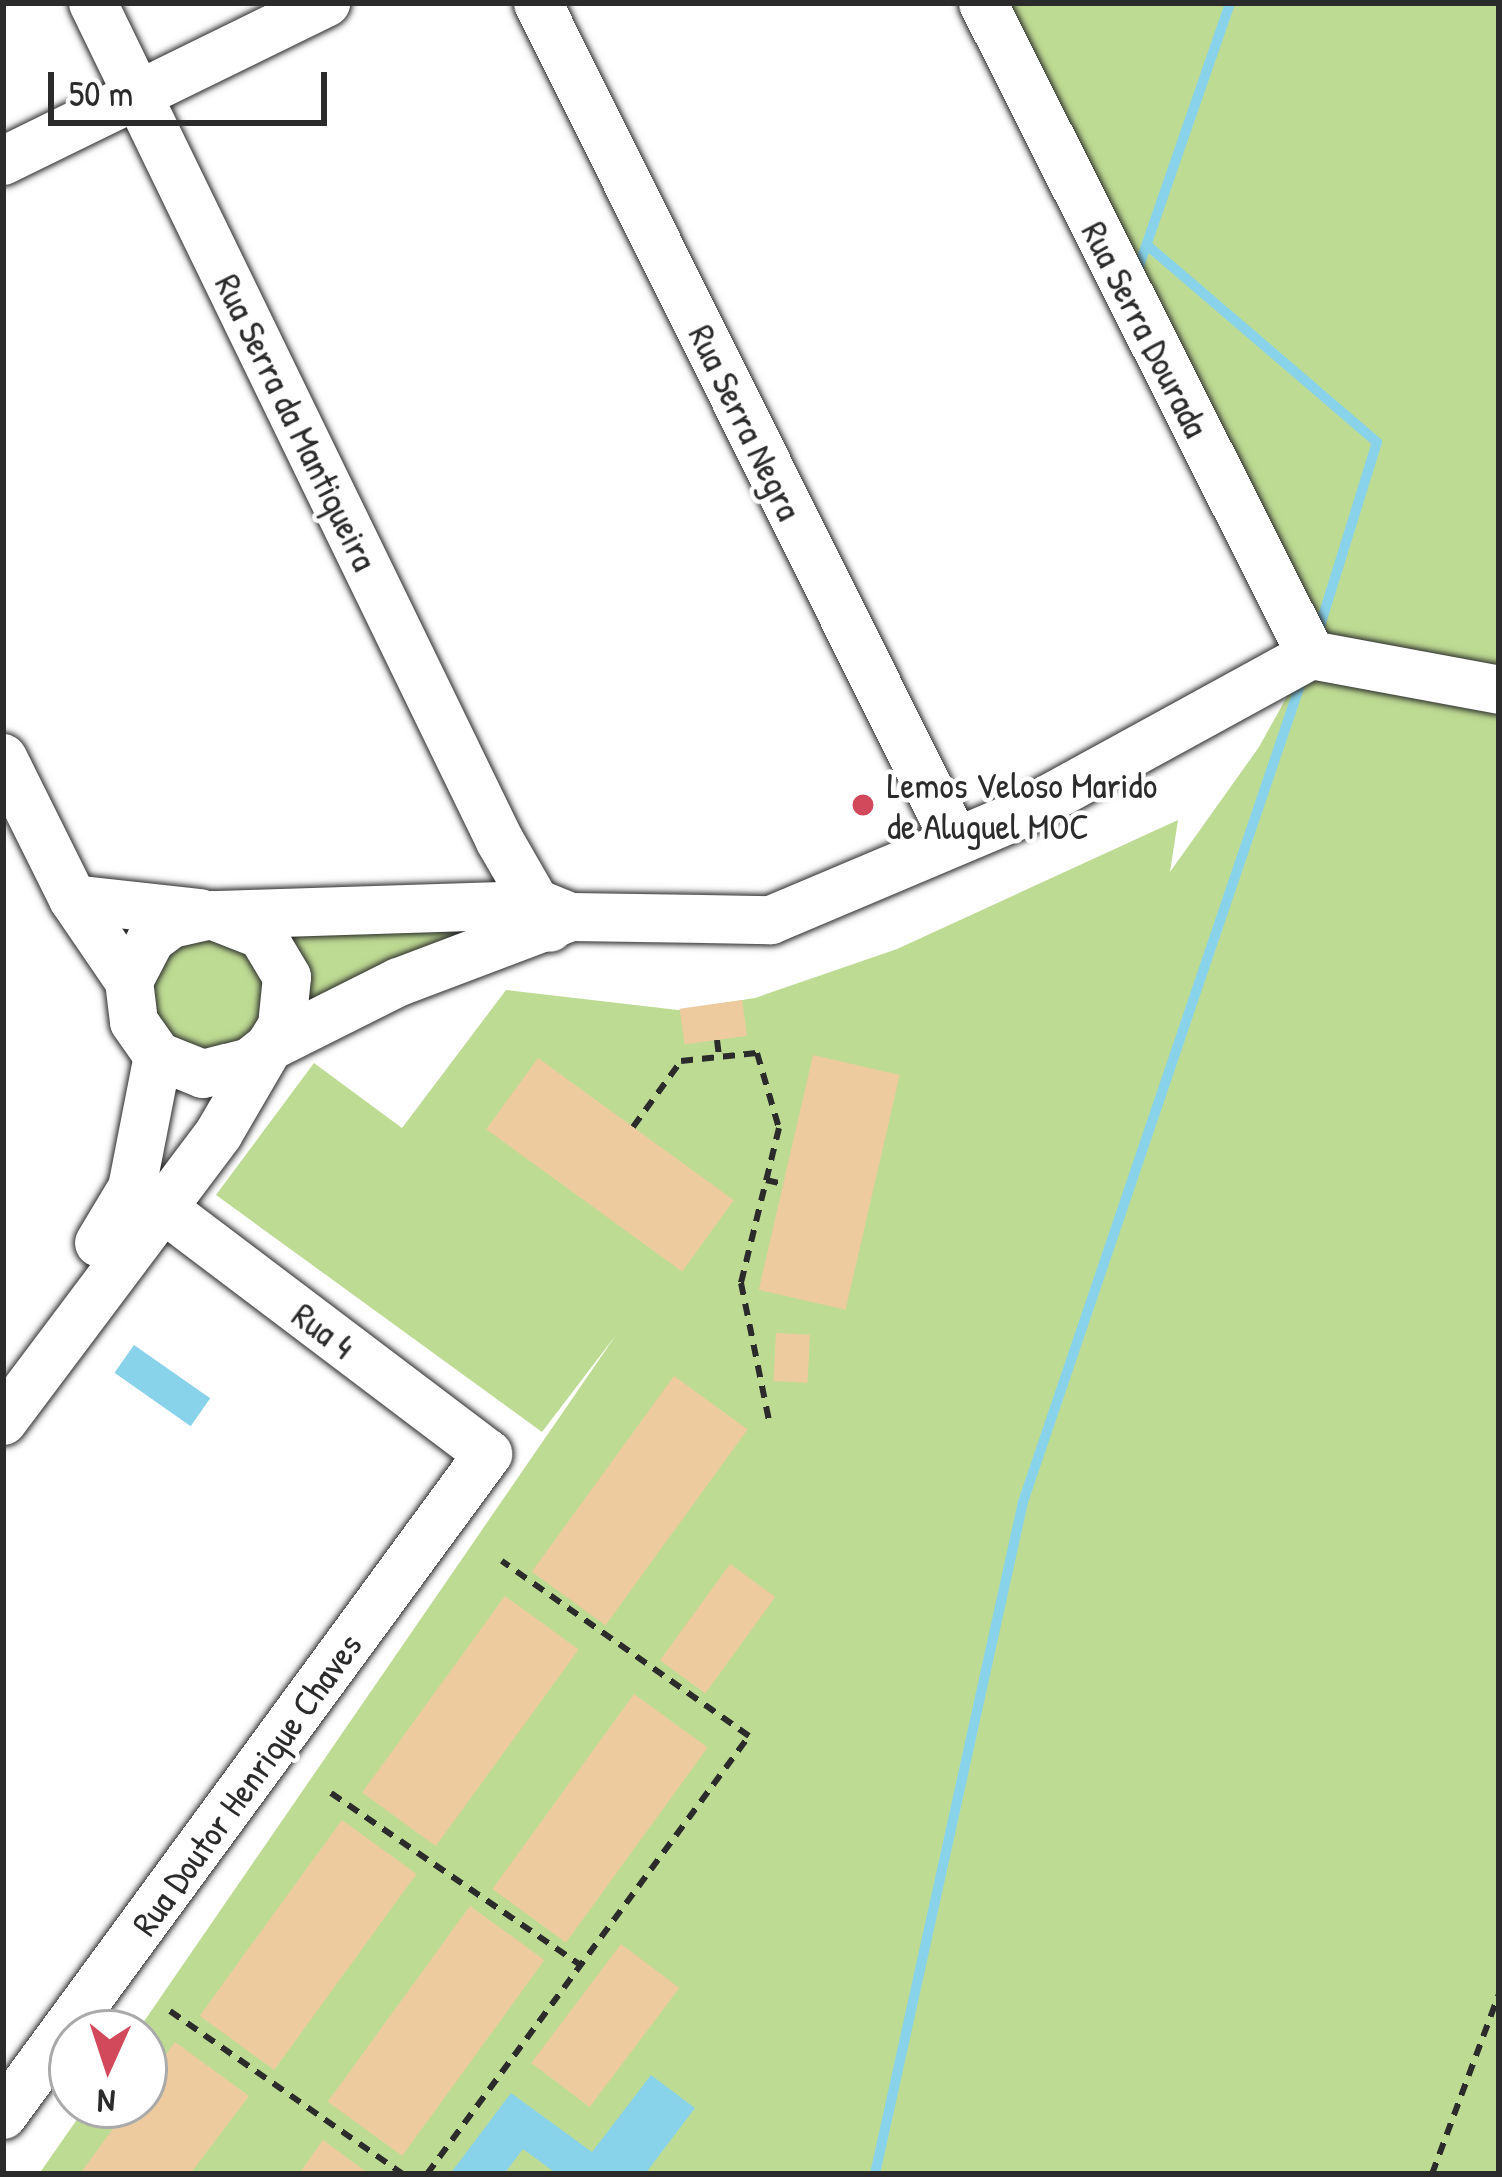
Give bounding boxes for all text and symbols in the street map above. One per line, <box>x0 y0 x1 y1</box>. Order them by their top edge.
scale bar <box>54 48 333 122</box>
text: 50 m <box>69 68 133 117</box>
street label: Rua Serra Dourada <box>1073 214 1219 444</box>
street label: Rua Serra da Mantiqueira <box>207 267 387 577</box>
street label: Rua Serra Negra <box>680 317 812 527</box>
place label: Lemos Veloso Marido de Aluguel MOC <box>887 762 1157 847</box>
marker: Lemos Veloso Marido de Aluguel MOC <box>850 792 876 818</box>
street label: Rua 4 <box>284 1293 364 1367</box>
street label: Rua Doutor Henrique Chaves <box>122 1625 370 1943</box>
north arrow <box>48 2009 168 2129</box>
text: N <box>96 2080 116 2124</box>

